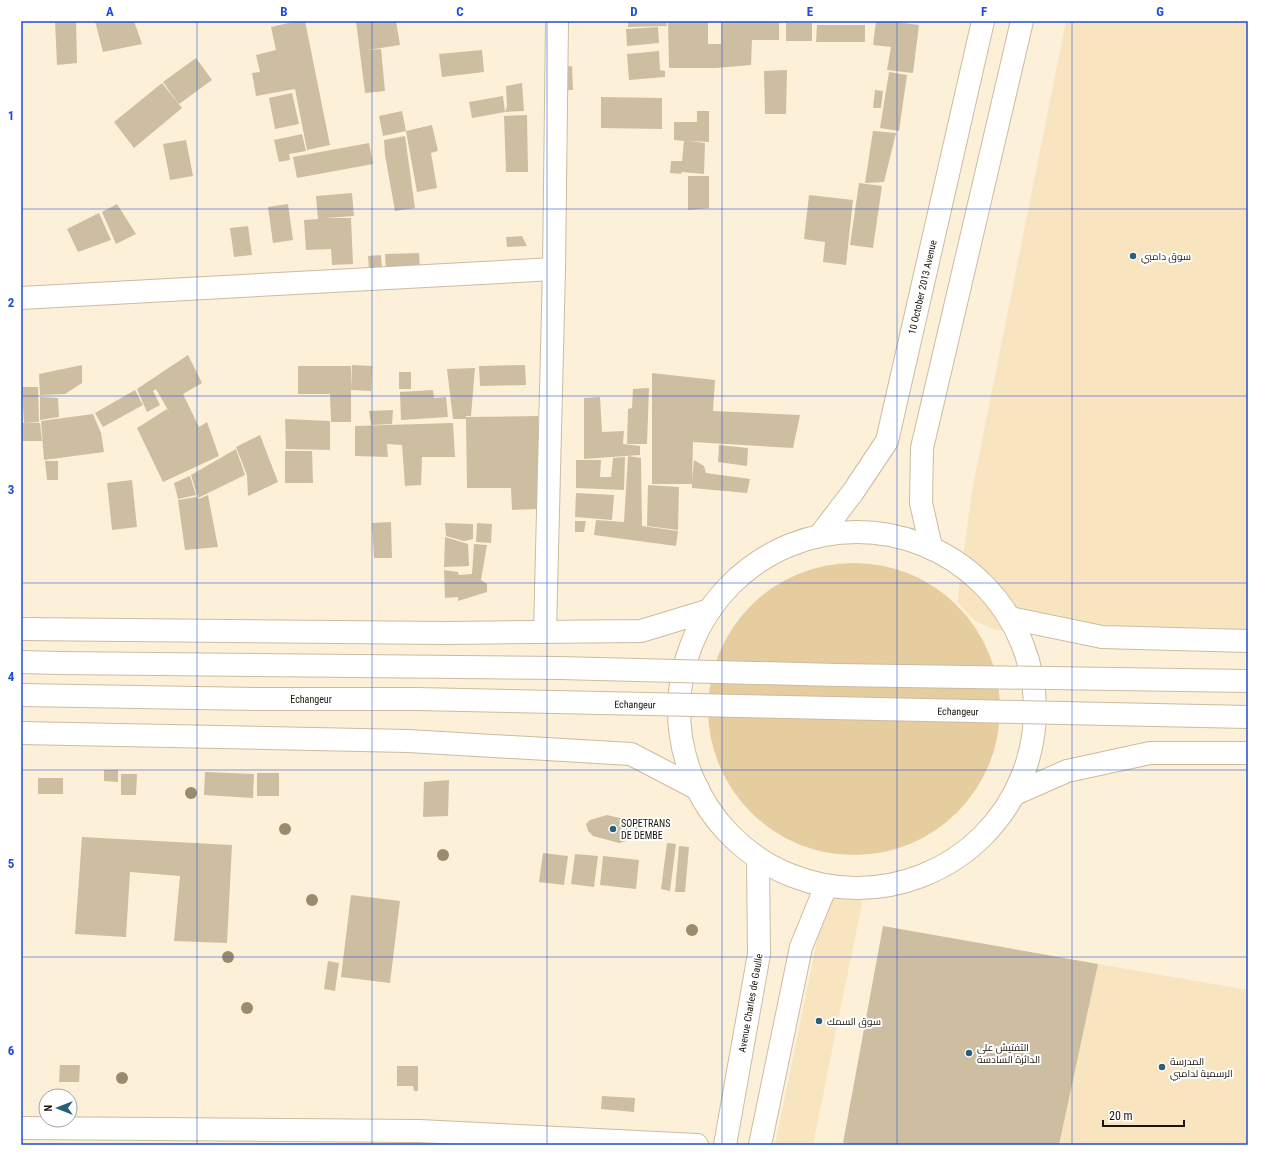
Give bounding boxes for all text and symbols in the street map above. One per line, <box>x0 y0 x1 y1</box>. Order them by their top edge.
text: A <box>106 4 114 19</box>
text: B <box>280 4 288 19</box>
text: C <box>456 4 464 19</box>
text: D <box>630 4 638 19</box>
text: E <box>807 4 814 19</box>
text: F <box>981 4 987 19</box>
text: G <box>1156 4 1164 19</box>
text: 1 <box>8 108 14 123</box>
street label: 10 October 2013 Avenue <box>906 239 939 335</box>
marker: سوق دامبي <box>1128 251 1138 261</box>
place label: سوق دامبي <box>1141 251 1191 264</box>
text: 2 <box>8 295 15 310</box>
text: 3 <box>8 482 14 497</box>
text: 4 <box>8 669 15 684</box>
street label: Echangeur <box>290 694 332 705</box>
street label: Echangeur <box>614 699 656 710</box>
street label: Echangeur <box>937 706 979 717</box>
place label: SOPETRANS DE DEMBE <box>621 818 670 841</box>
marker: SOPETRANS DE DEMBE <box>608 824 618 834</box>
text: 5 <box>8 856 15 871</box>
street label: Avenue Charles de Gaulle <box>736 953 765 1053</box>
marker: سوق السمك <box>814 1016 824 1026</box>
place label: سوق السمك <box>827 1016 881 1028</box>
place label: التفتيش على الدائرة السادسة <box>977 1042 1040 1065</box>
text: 6 <box>8 1043 15 1058</box>
marker: التفتيش على الدائرة السادسة <box>964 1048 974 1058</box>
place label: المدرسة الرسمية لدامبي <box>1170 1056 1233 1081</box>
marker: المدرسة الرسمية لدامبي <box>1157 1062 1167 1072</box>
north arrow <box>38 1088 78 1128</box>
scale bar <box>1103 1102 1184 1128</box>
text: N <box>42 1104 55 1111</box>
text: 20 m <box>1109 1109 1133 1123</box>

